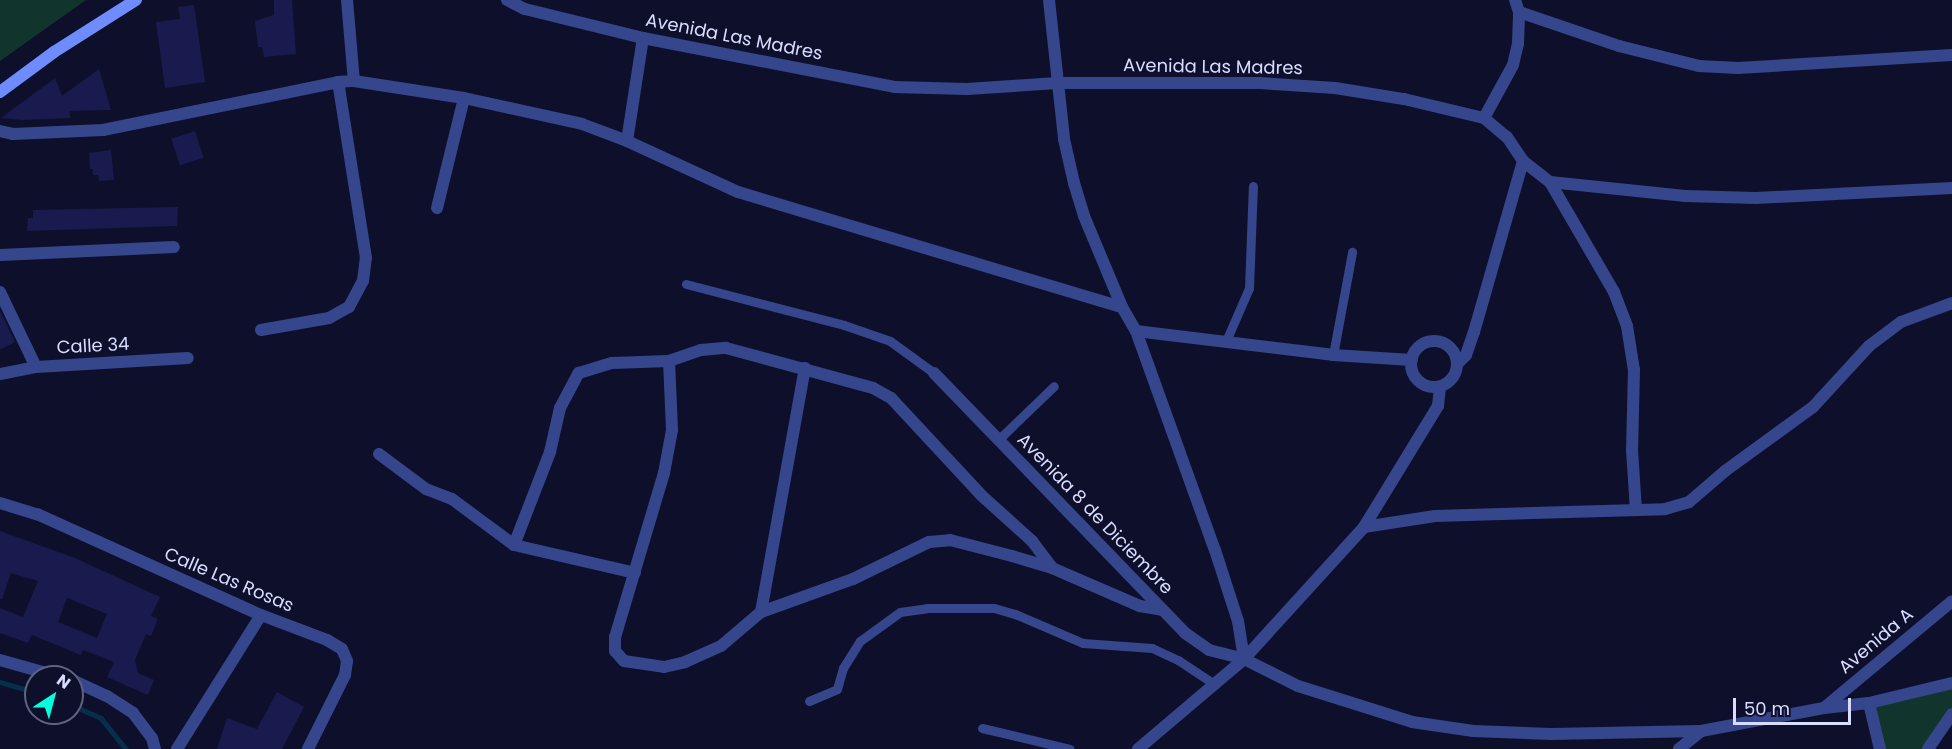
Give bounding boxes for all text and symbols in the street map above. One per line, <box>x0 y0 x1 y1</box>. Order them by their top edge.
street label: Avenida Las Madres <box>644 9 824 65</box>
street label: Avenida Las Madres <box>1123 55 1303 79</box>
street label: Calle 34 <box>56 333 130 359</box>
street label: Avenida 8 de Diciembre <box>1013 429 1177 599</box>
street label: Calle Las Rosas <box>161 543 297 617</box>
street label: Avenida A <box>1834 604 1918 678</box>
north arrow <box>24 665 84 725</box>
text: N <box>52 669 75 694</box>
scale bar <box>1736 686 1854 724</box>
text: 50 m <box>1744 696 1790 721</box>

